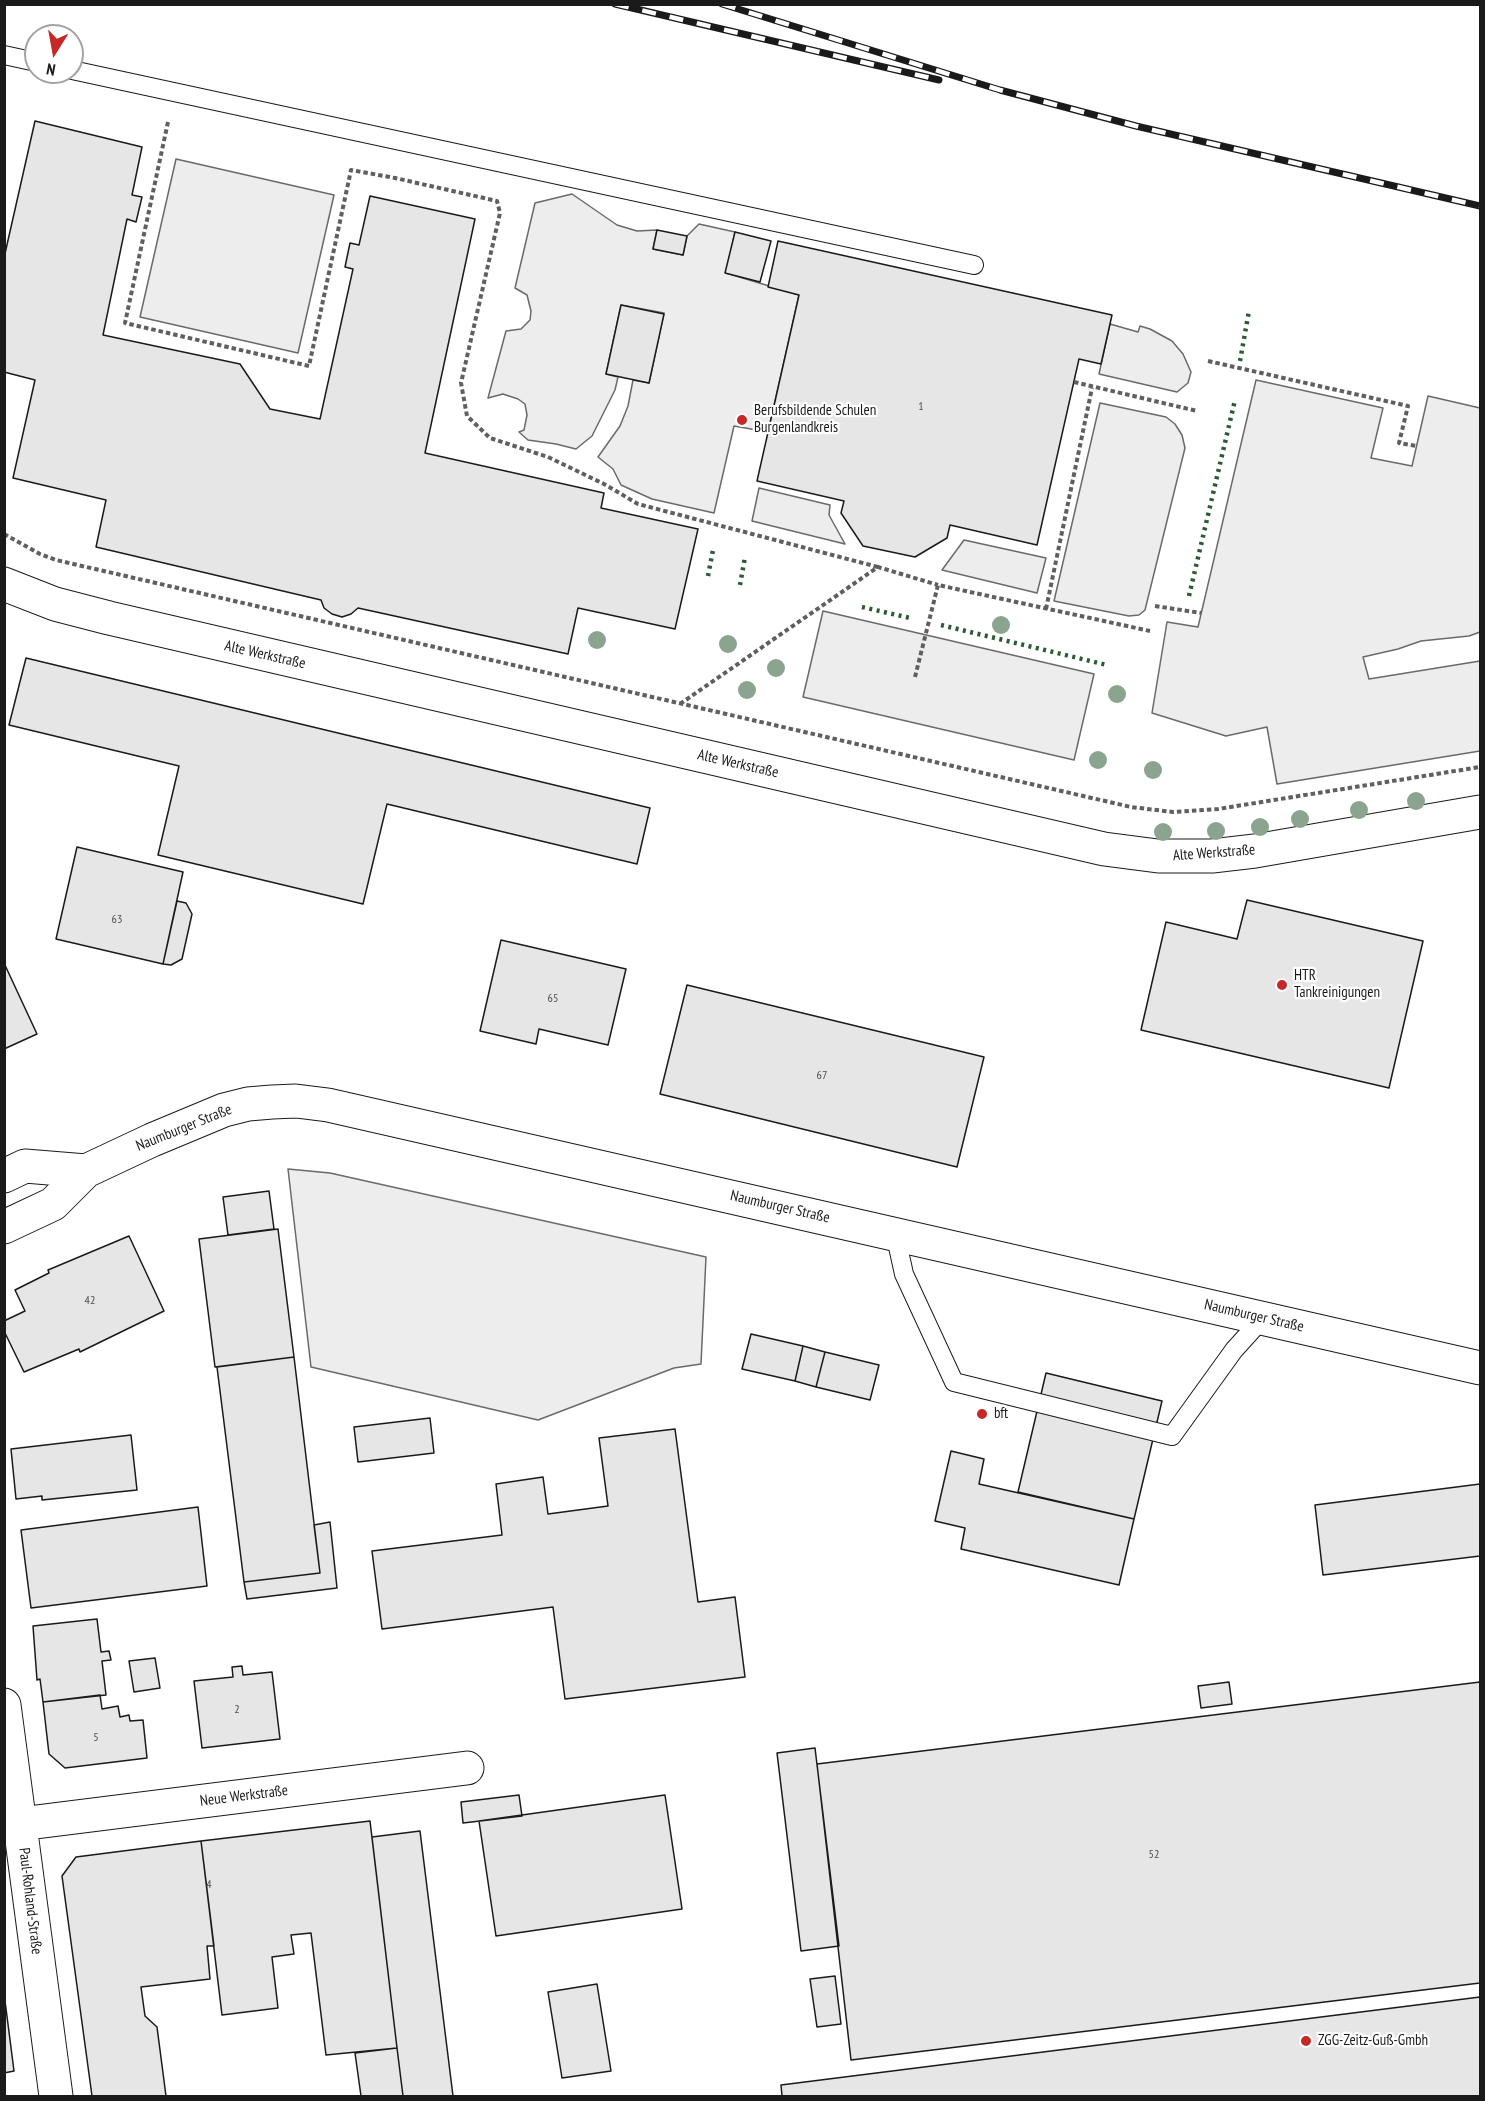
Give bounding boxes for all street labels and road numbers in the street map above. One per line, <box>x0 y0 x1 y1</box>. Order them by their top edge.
street label: Alte Werkstraße <box>223 637 307 673</box>
street label: Alte Werkstraße <box>696 746 780 782</box>
street label: Alte Werkstraße <box>1172 841 1256 865</box>
street label: Naumburger Straße <box>134 1101 234 1155</box>
street label: Naumburger Straße <box>728 1187 832 1227</box>
street label: Naumburger Straße <box>1202 1296 1306 1336</box>
street label: Neue Werkstraße <box>199 1782 289 1810</box>
street label: Paul-Rohland-Straße <box>15 1847 45 1955</box>

